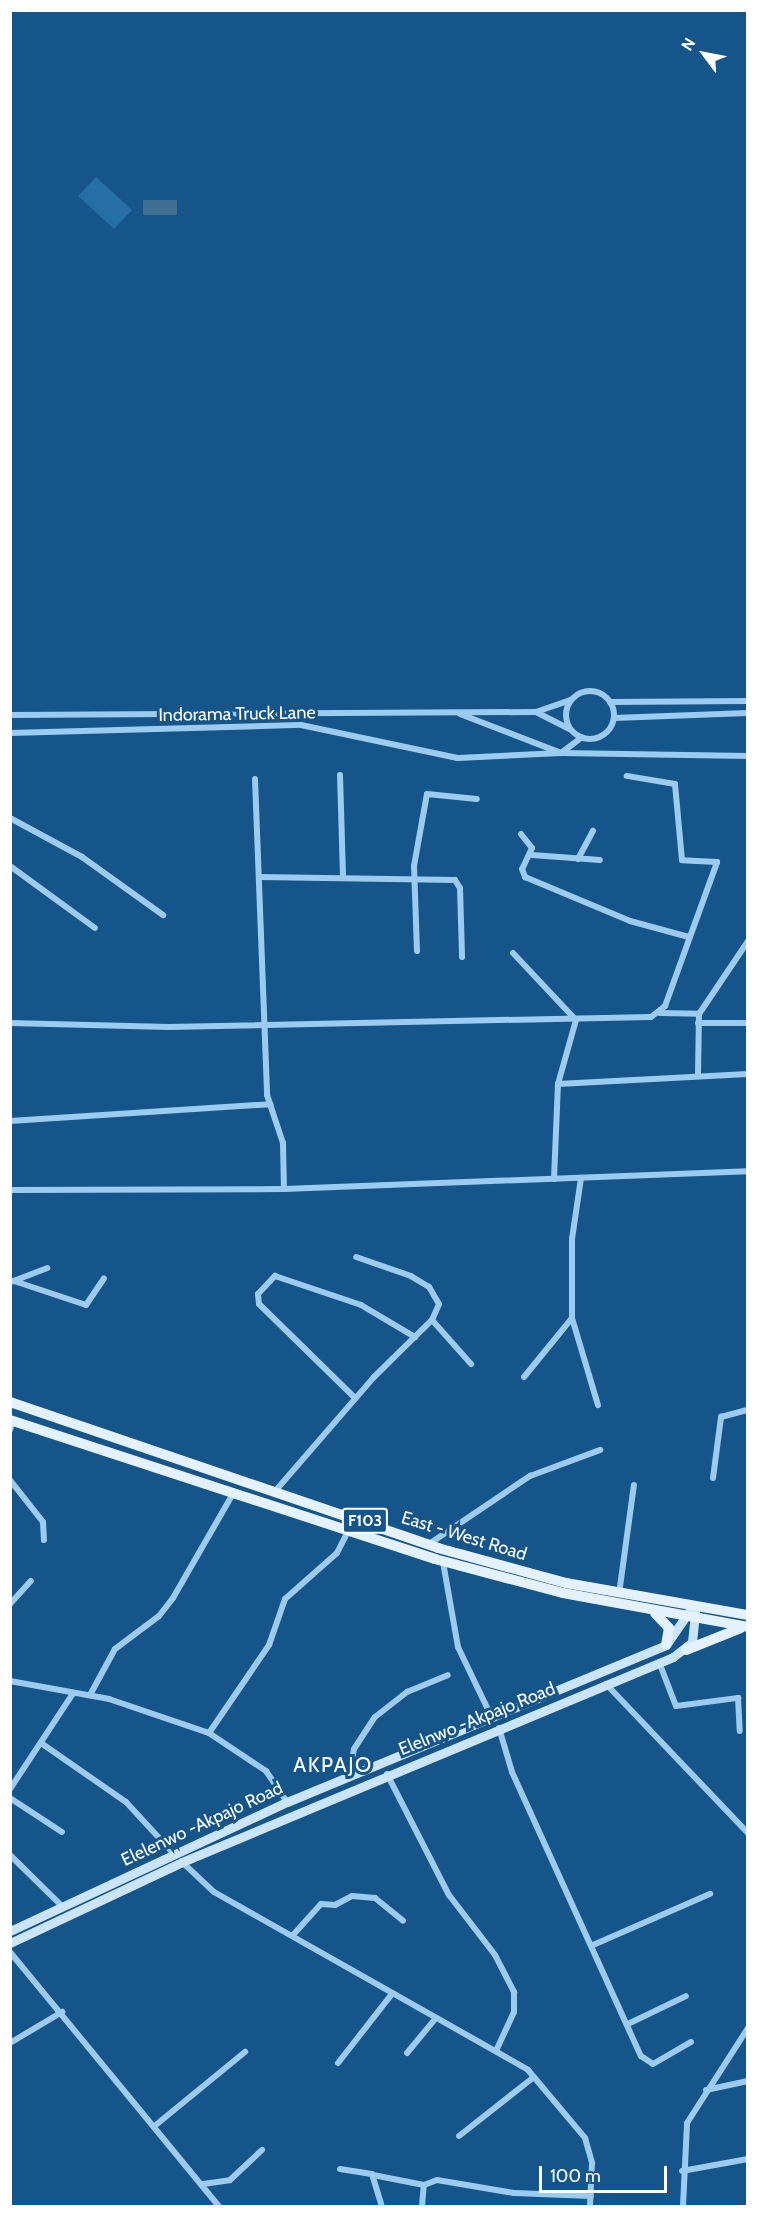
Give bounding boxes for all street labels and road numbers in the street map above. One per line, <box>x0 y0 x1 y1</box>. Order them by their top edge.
street label: Indorama Truck Lane <box>158 702 316 726</box>
street label: East - West Road <box>399 1507 529 1565</box>
road number: F103 <box>341 1508 389 1534</box>
street label: Elelnwo -Akpajo Road <box>396 1678 558 1760</box>
street label: Elelenwo -Akpajo Road <box>118 1777 286 1871</box>

